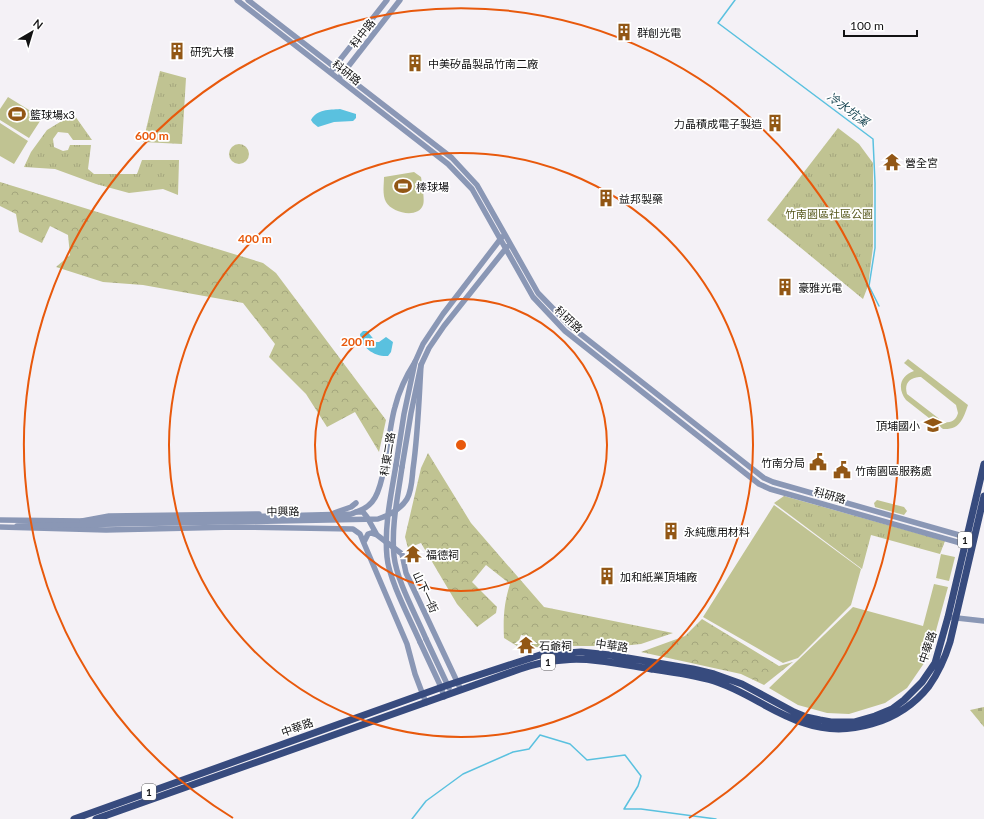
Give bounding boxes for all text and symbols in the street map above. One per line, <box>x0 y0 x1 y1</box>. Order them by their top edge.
north arrow <box>12 12 52 52</box>
scale bar <box>844 12 917 38</box>
text: N <box>31 16 46 31</box>
street label: 科中路 <box>347 16 377 50</box>
text: 100 m <box>850 18 884 33</box>
building icon: 群創光電 <box>614 22 634 42</box>
place label: 群創光電 <box>637 26 681 39</box>
building icon: 研究大樓 <box>167 41 187 61</box>
place label: 研究大樓 <box>190 45 234 58</box>
building icon: 中美矽晶製品竹南二廠 <box>405 53 425 73</box>
street label: 科研路 <box>330 57 364 87</box>
place label: 中美矽晶製品竹南二廠 <box>428 57 538 70</box>
water label: 冷水坑溪 <box>824 89 873 131</box>
sports icon: 籃球場x3 <box>7 104 27 124</box>
place label: 籃球場x3 <box>30 108 75 121</box>
building icon: 力晶積成電子製造 <box>765 113 785 133</box>
place label: 力晶積成電子製造 <box>674 117 762 130</box>
text: 600 m <box>135 128 169 143</box>
temple icon: 營全宮 <box>882 152 902 172</box>
place label: 營全宮 <box>905 156 938 169</box>
sports icon: 棒球場 <box>393 176 413 196</box>
place label: 棒球場 <box>416 180 449 193</box>
building icon: 益邦製藥 <box>596 188 616 208</box>
place label: 益邦製藥 <box>619 192 663 205</box>
park label: 竹南園區社區公園 <box>785 207 873 220</box>
text: 400 m <box>238 231 272 246</box>
building icon: 豪雅光電 <box>775 277 795 297</box>
place label: 豪雅光電 <box>798 281 842 294</box>
street label: 科研路 <box>552 303 586 335</box>
text: 200 m <box>341 334 375 349</box>
school or university icon: 頂埔國小 <box>923 415 943 435</box>
place label: 頂埔國小 <box>876 419 920 432</box>
street label: 科東二路 <box>377 431 397 477</box>
centre of rings <box>454 438 468 452</box>
public building icon: 竹南分局 <box>808 452 828 472</box>
place label: 竹南分局 <box>761 456 805 469</box>
public building icon: 竹南園區服務處 <box>832 460 852 480</box>
place label: 竹南園區服務處 <box>855 464 932 477</box>
street label: 科研路 <box>812 484 848 506</box>
street label: 中興路 <box>266 504 300 518</box>
building icon: 永純應用材料 <box>661 521 681 541</box>
place label: 永純應用材料 <box>684 525 750 538</box>
road number: 1 <box>958 532 972 548</box>
temple icon: 福德祠 <box>403 544 423 564</box>
place label: 福德祠 <box>426 548 459 561</box>
building icon: 加和紙業頂埔廠 <box>597 566 617 586</box>
street label: 山下一街 <box>411 569 441 615</box>
place label: 加和紙業頂埔廠 <box>620 570 697 583</box>
street label: 中華路 <box>915 629 939 665</box>
temple icon: 石爺祠 <box>516 635 536 655</box>
street label: 中華路 <box>595 636 629 654</box>
place label: 石爺祠 <box>539 639 572 652</box>
road number: 1 <box>541 654 555 670</box>
street label: 中華路 <box>279 715 315 739</box>
road number: 1 <box>142 784 156 800</box>

